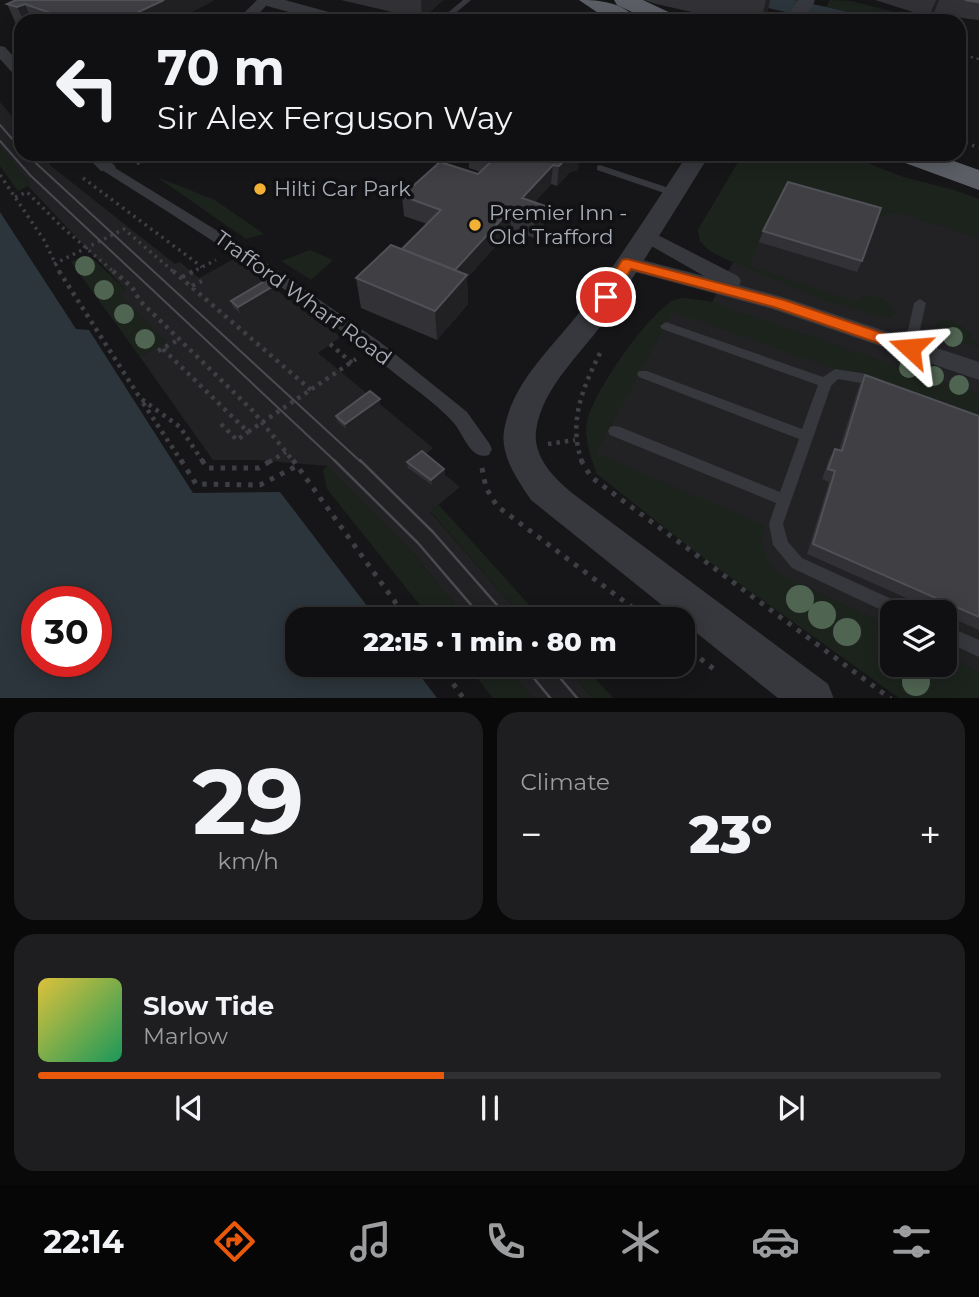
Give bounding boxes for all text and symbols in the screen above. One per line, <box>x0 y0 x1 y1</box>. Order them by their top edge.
text: 70 m <box>157 38 285 97</box>
icon: left <box>42 42 133 133</box>
text: Sir Alex Ferguson Way <box>157 98 512 137</box>
place label: Hilti Car Park <box>274 176 411 201</box>
marker: Hilti Car Park <box>252 181 268 197</box>
place label: Premier Inn - Old Trafford <box>489 200 627 249</box>
marker: Premier Inn - Old Trafford <box>467 217 483 233</box>
street label: Trafford Wharf Road <box>210 225 397 370</box>
pin <box>576 267 636 327</box>
icon: arrive <box>587 278 625 316</box>
position arrow <box>873 311 947 385</box>
speed limit sign: 30 <box>21 586 112 677</box>
map controls <box>880 600 957 677</box>
button: layers <box>880 600 957 677</box>
text: 22:15 · 1 min · 80 m <box>363 626 617 658</box>
text: 29 <box>192 746 304 857</box>
text: Climate <box>521 768 610 796</box>
text: 23° <box>689 803 772 866</box>
text: − <box>521 811 542 858</box>
text: + <box>919 811 941 858</box>
text: km/h <box>218 847 279 875</box>
text: Slow Tide <box>143 990 274 1022</box>
text: Marlow <box>143 1022 228 1050</box>
icon: previous <box>170 1089 208 1127</box>
icon: pause <box>471 1089 509 1127</box>
icon: next <box>772 1089 810 1127</box>
icon: directions <box>210 1217 259 1266</box>
icon: music <box>346 1217 395 1266</box>
icon: phone <box>481 1217 530 1266</box>
icon: climate <box>616 1217 665 1266</box>
icon: car <box>751 1217 800 1266</box>
icon: filters <box>887 1217 936 1266</box>
text: 22:14 <box>43 1222 124 1261</box>

